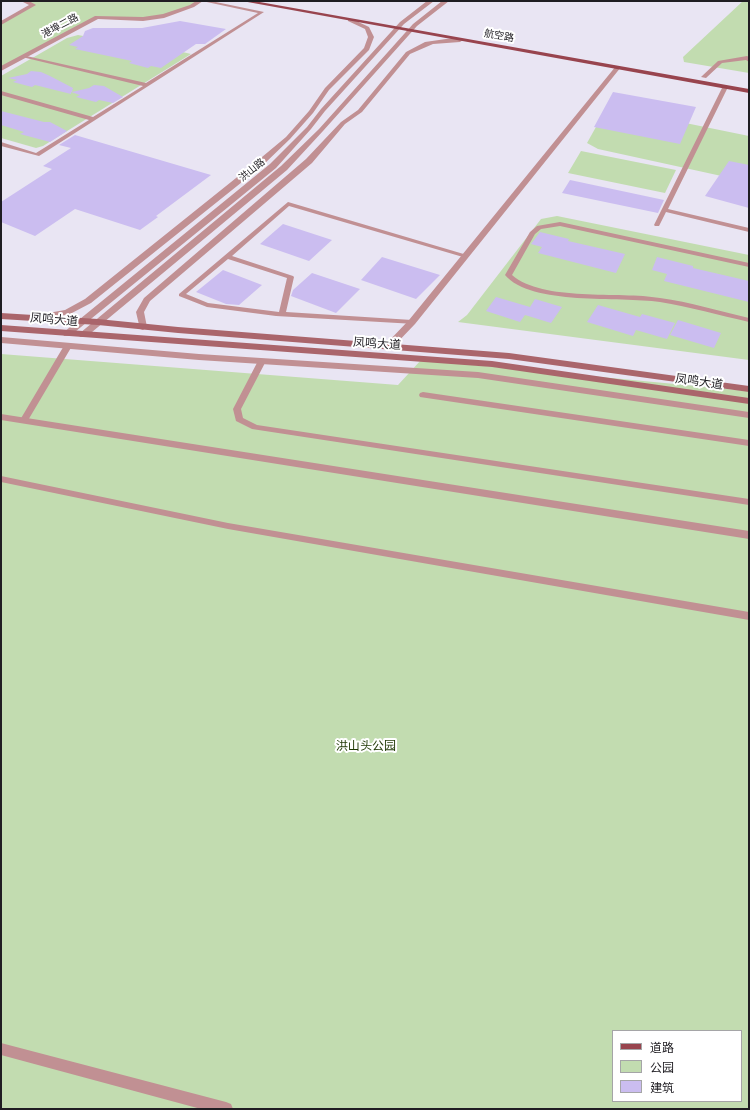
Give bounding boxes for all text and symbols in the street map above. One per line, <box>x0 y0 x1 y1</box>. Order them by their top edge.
street label: 港埠二路 <box>40 11 80 41</box>
street label: 航空路 <box>483 27 515 45</box>
street label: 洪山路 <box>237 156 267 184</box>
street label: 凤鸣大道 <box>29 311 79 329</box>
street label: 凤鸣大道 <box>353 335 401 353</box>
street label: 凤鸣大道 <box>674 372 724 392</box>
park label: 洪山头公园 <box>336 739 396 753</box>
legend <box>612 1030 742 1102</box>
text: 道路 <box>650 1040 674 1055</box>
text: 公园 <box>650 1060 674 1075</box>
text: 建筑 <box>650 1080 674 1095</box>

